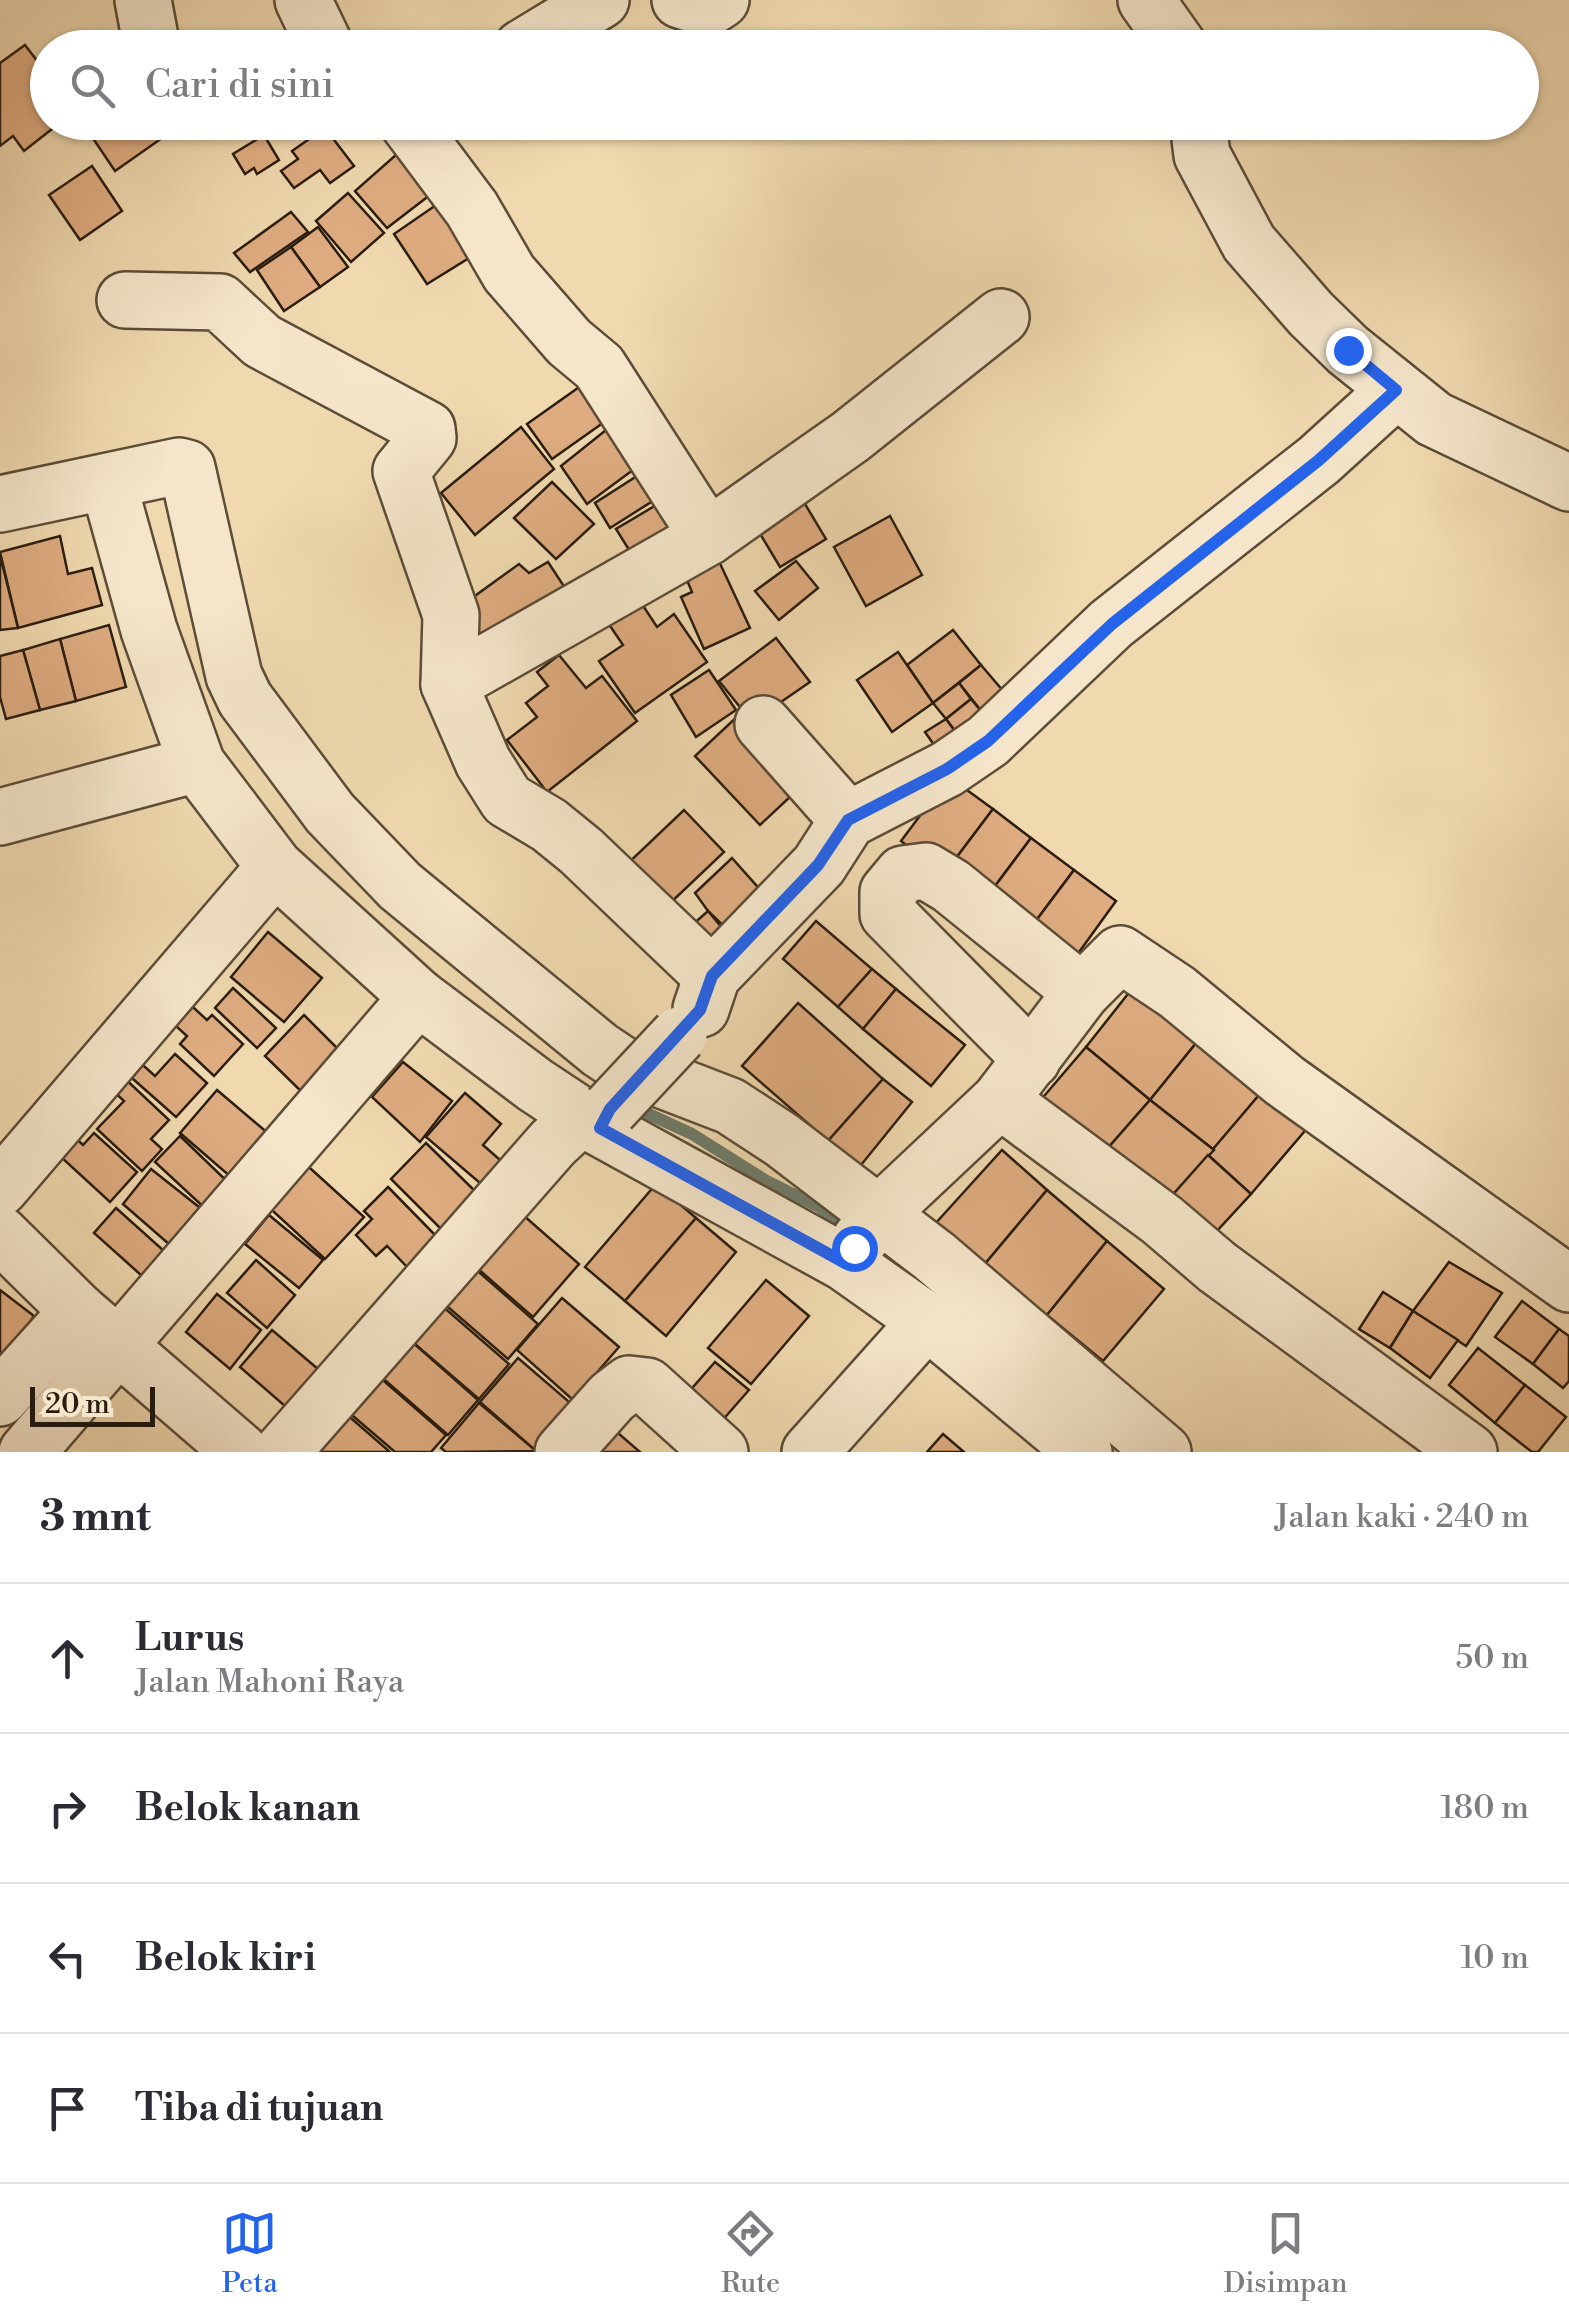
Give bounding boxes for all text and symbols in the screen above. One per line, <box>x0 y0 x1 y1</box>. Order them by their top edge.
search box <box>30 30 1539 140</box>
icon: search <box>65 58 120 113</box>
text: Cari di sini <box>145 62 334 109</box>
route end <box>1326 328 1372 374</box>
route start <box>832 1226 878 1272</box>
scale bar <box>30 1382 155 1426</box>
text: 20 m <box>45 1387 110 1422</box>
text: 3 mnt <box>40 1491 151 1544</box>
text: Jalan kaki · 240 m <box>1275 1497 1529 1537</box>
text: Lurus <box>135 1615 244 1662</box>
icon: ahead <box>40 1631 95 1686</box>
text: 50 m <box>1456 1638 1529 1678</box>
text: Jalan Mahoni Raya <box>135 1662 404 1702</box>
icon: right <box>40 1781 95 1836</box>
text: Belok kanan <box>135 1785 360 1832</box>
text: 180 m <box>1440 1788 1529 1828</box>
icon: left <box>40 1931 95 1986</box>
text: Belok kiri <box>135 1935 316 1982</box>
text: 10 m <box>1460 1938 1529 1978</box>
icon: arrive <box>40 2081 95 2136</box>
text: Tiba di tujuan <box>135 2085 383 2132</box>
tab: Peta <box>222 2206 278 2301</box>
tab: Rute <box>721 2206 780 2301</box>
tab: Disimpan <box>1223 2206 1347 2301</box>

